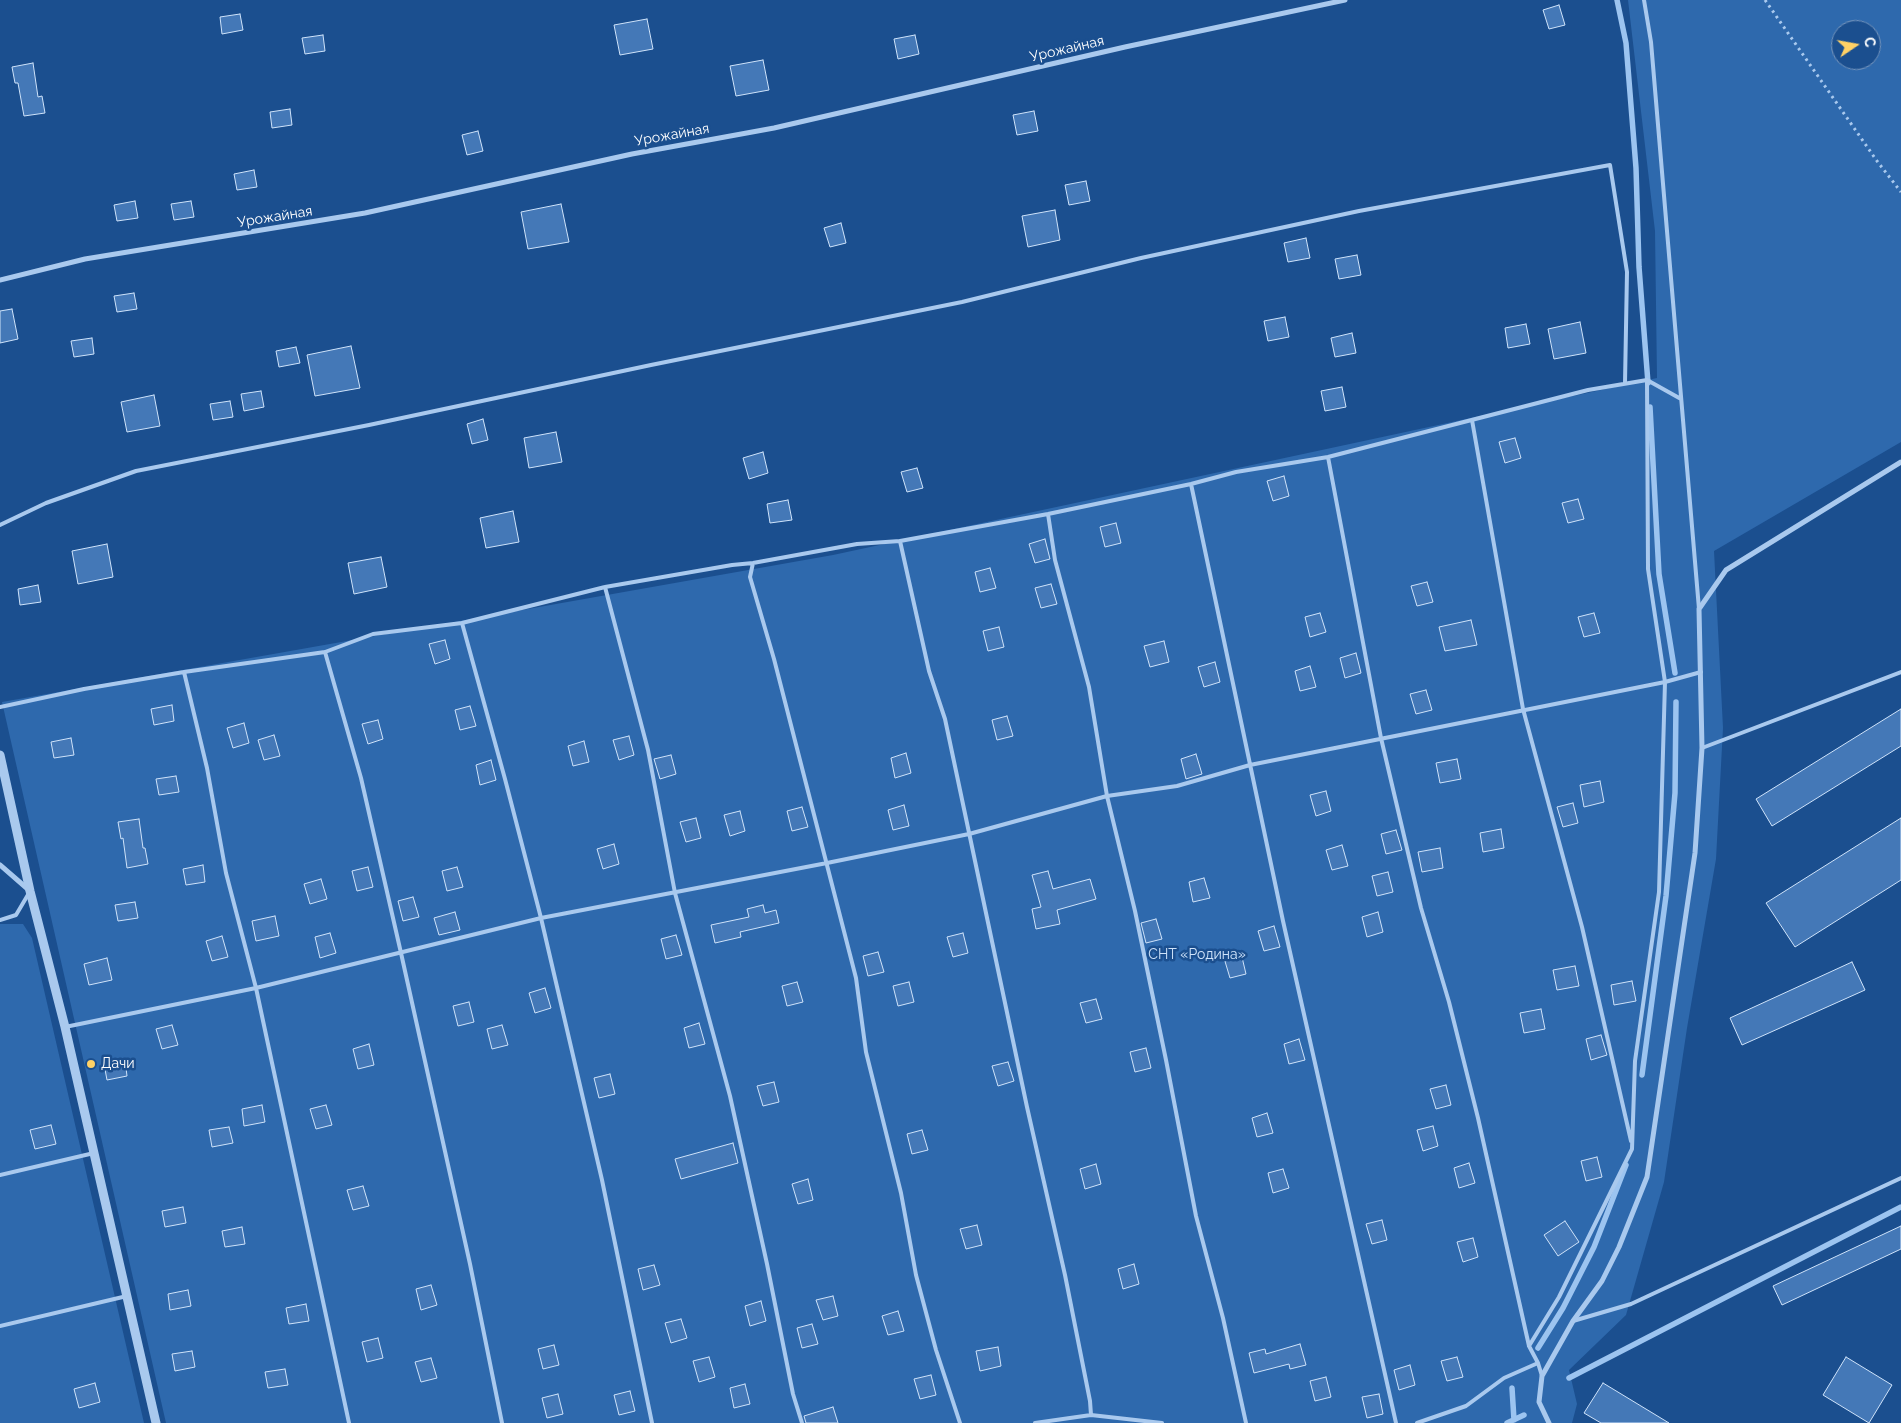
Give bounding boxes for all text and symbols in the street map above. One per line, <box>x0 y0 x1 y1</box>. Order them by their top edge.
north arrow <box>1831 20 1881 70</box>
street label: Урожайная <box>1028 32 1106 66</box>
text: С <box>1861 36 1879 48</box>
street label: Урожайная <box>633 120 711 150</box>
street label: Урожайная <box>236 203 314 231</box>
park label: СНТ «Родина» <box>1148 947 1246 963</box>
place label: Дачи <box>101 1056 135 1072</box>
marker: Дачи <box>85 1058 97 1070</box>

